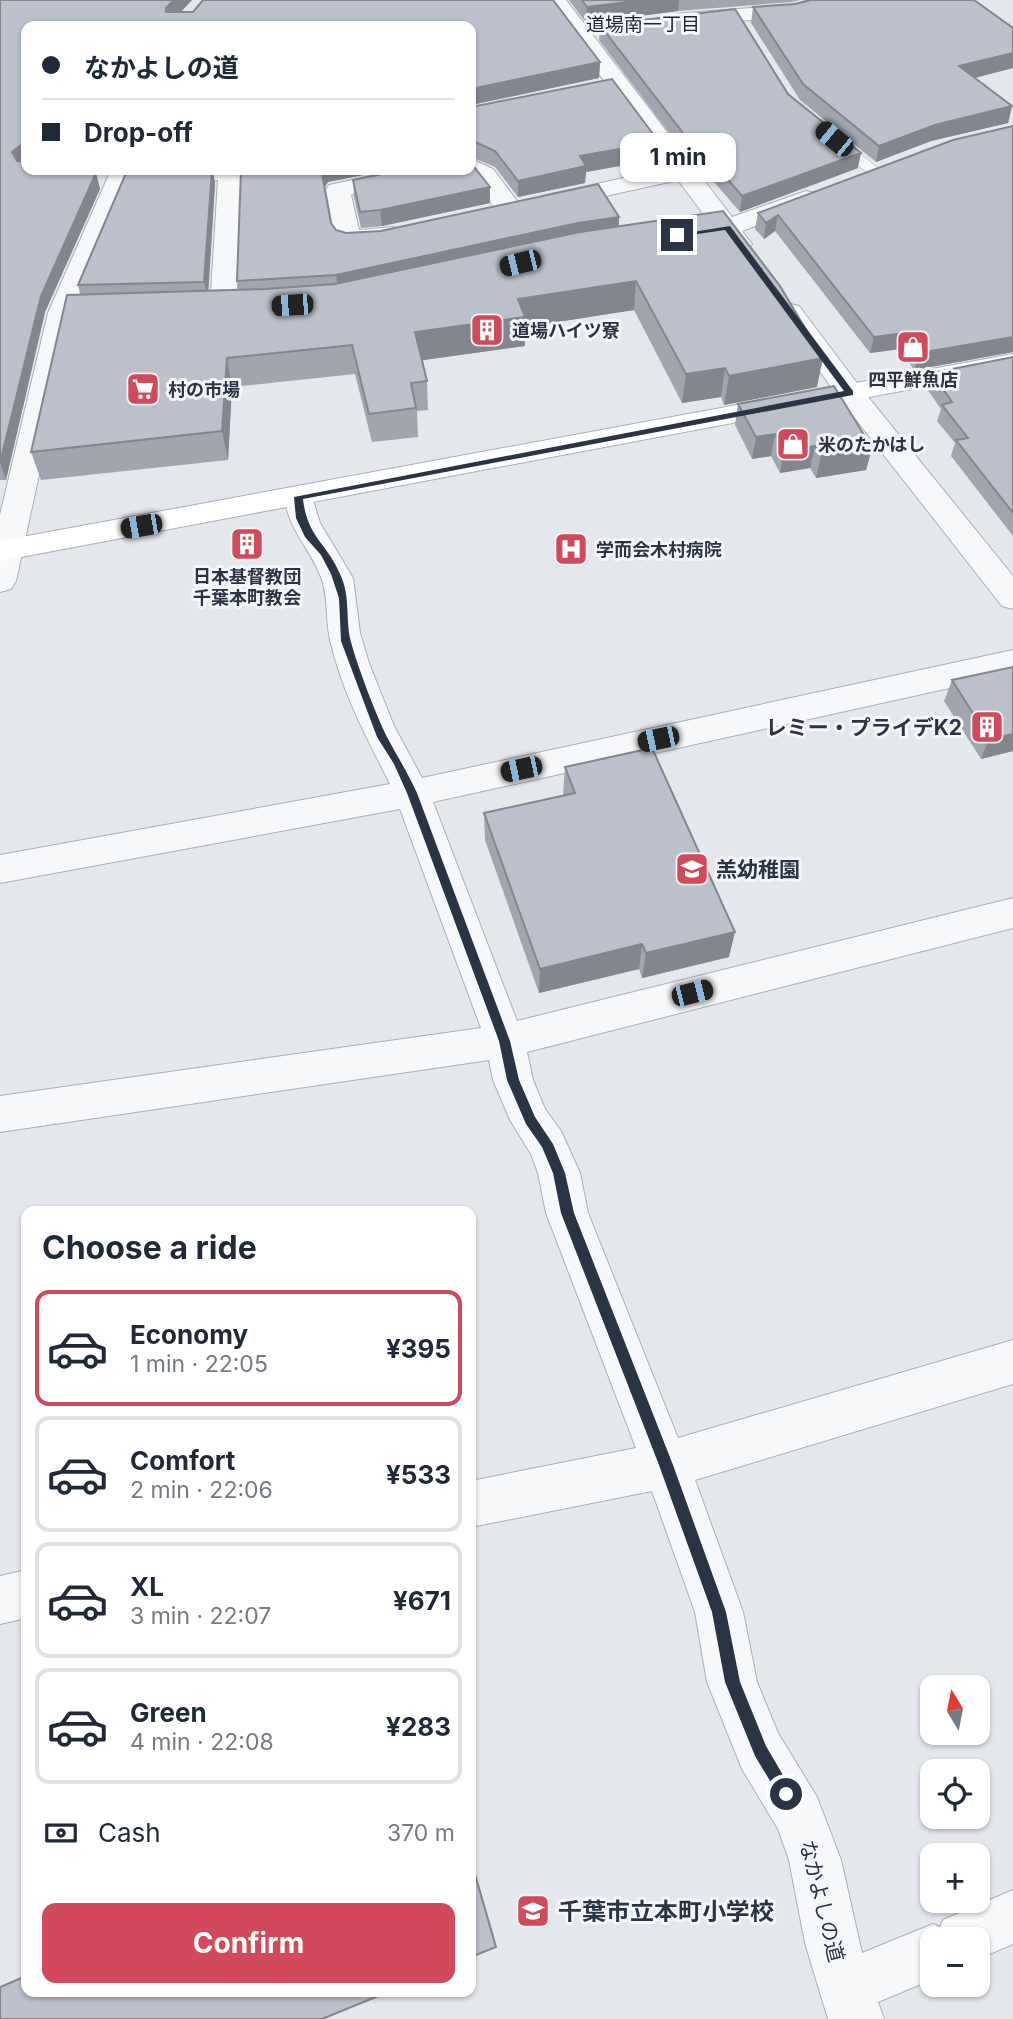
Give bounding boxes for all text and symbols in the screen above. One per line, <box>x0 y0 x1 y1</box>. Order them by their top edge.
district label: 道場南一丁目 <box>586 13 700 36</box>
text: なかよしの道 <box>84 52 239 83</box>
text: Drop-off <box>84 117 193 148</box>
car <box>812 118 857 160</box>
callout: 1 min <box>619 134 735 182</box>
text: 1 min <box>650 143 706 171</box>
route end <box>661 219 693 251</box>
car <box>498 248 543 278</box>
car <box>271 293 314 317</box>
building icon: 道場ハイツ寮 <box>468 311 506 349</box>
place label: 道場ハイツ寮 <box>512 320 620 341</box>
shop icon: 四平鮮魚店 <box>894 328 932 366</box>
place label: 四平鮮魚店 <box>868 369 958 390</box>
supermarket icon: 村の市場 <box>124 370 162 408</box>
place label: 村の市場 <box>168 379 240 400</box>
shop icon: 米のたかはし <box>774 425 812 463</box>
place label: 米のたかはし <box>818 434 925 455</box>
car <box>119 512 164 540</box>
building icon: 日本基督教団 千葉本町教会 <box>228 525 266 563</box>
hospital icon: 学而会木村病院 <box>552 530 590 568</box>
place label: 学而会木村病院 <box>596 539 722 560</box>
place label: 日本基督教団 千葉本町教会 <box>193 566 301 608</box>
building icon: レミー・プライデK2 <box>968 708 1006 746</box>
place label: レミー・プライデK2 <box>766 715 962 740</box>
car <box>636 724 681 754</box>
car <box>499 754 544 784</box>
school or university icon: 羔幼稚園 <box>673 850 711 888</box>
place label: 羔幼稚園 <box>716 857 800 882</box>
car <box>670 978 715 1008</box>
text: Choose a ride <box>42 1228 257 1267</box>
icon: car <box>46 1317 109 1380</box>
text: Economy <box>130 1319 248 1350</box>
text: ¥395 <box>386 1333 451 1364</box>
text: 1 min · 22:05 <box>130 1350 268 1378</box>
icon: car <box>46 1443 109 1506</box>
text: Comfort <box>130 1445 235 1476</box>
text: ¥533 <box>386 1459 451 1490</box>
text: 2 min · 22:06 <box>130 1476 273 1504</box>
icon: car <box>46 1569 109 1632</box>
text: XL <box>130 1571 164 1602</box>
text: ¥671 <box>393 1585 451 1616</box>
text: 3 min · 22:07 <box>130 1602 271 1630</box>
north arrow <box>920 1675 990 1745</box>
map controls <box>920 1675 990 1997</box>
icon: car <box>46 1695 109 1758</box>
text: Green <box>130 1697 207 1728</box>
text: ¥283 <box>386 1711 451 1742</box>
text: 4 min · 22:08 <box>130 1728 274 1756</box>
button: locate <box>920 1759 990 1829</box>
route start <box>770 1778 802 1810</box>
icon: cash <box>42 1814 80 1852</box>
text: Cash <box>98 1817 161 1848</box>
text: 370 m <box>387 1819 455 1847</box>
street label: なかよしの道 <box>795 1837 849 1965</box>
button: + <box>920 1843 990 1913</box>
school or university icon: 千葉市立本町小学校 <box>514 1892 552 1930</box>
place label: 千葉市立本町小学校 <box>558 1897 774 1926</box>
button: Confirm <box>42 1903 455 1983</box>
button: − <box>920 1927 990 1997</box>

